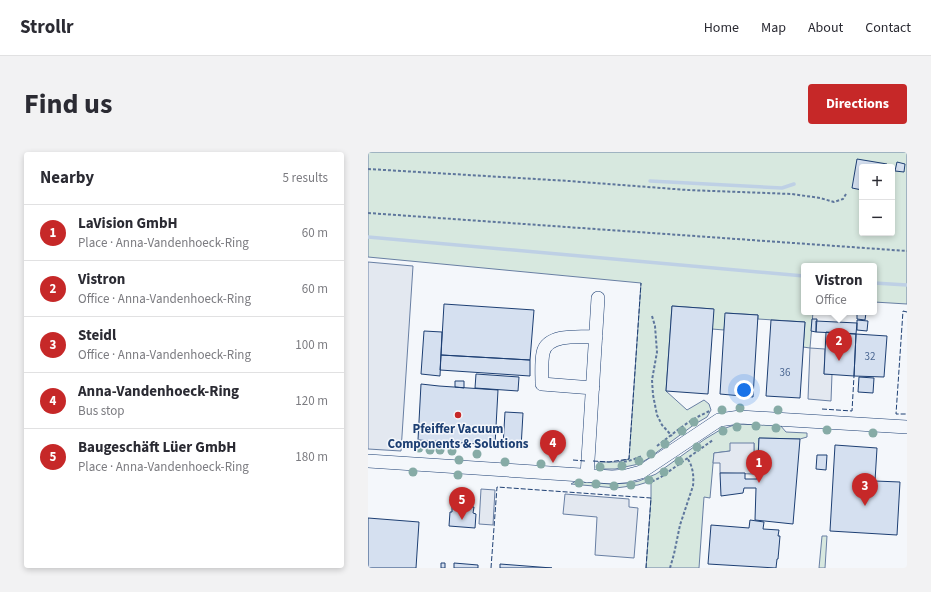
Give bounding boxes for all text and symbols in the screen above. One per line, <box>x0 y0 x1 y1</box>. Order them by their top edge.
text: Strollr <box>20 14 74 41</box>
text: Home <box>704 18 739 38</box>
text: Map <box>761 18 786 38</box>
text: About <box>808 18 843 38</box>
text: Contact <box>865 18 911 38</box>
text: Find us <box>24 84 112 124</box>
button: Directions <box>808 84 907 124</box>
map controls <box>859 164 895 236</box>
button: + <box>859 164 895 200</box>
text: Nearby <box>40 166 94 190</box>
text: 5 results <box>283 169 328 187</box>
button: − <box>859 200 895 236</box>
text: LaVision GmbH <box>78 213 178 234</box>
text: 1 <box>50 224 56 242</box>
text: 60 m <box>302 224 328 242</box>
text: Place · Anna-Vandenhoeck-Ring <box>78 234 249 252</box>
popup <box>801 263 877 315</box>
text: Vistron <box>78 269 125 290</box>
text: Vistron <box>815 270 863 291</box>
text: 2 <box>50 280 56 298</box>
text: 60 m <box>302 280 328 298</box>
text: Office · Anna-Vandenhoeck-Ring <box>78 290 251 308</box>
text: Office <box>815 291 847 309</box>
text: Steidl <box>78 325 116 346</box>
pin: 2 <box>826 328 852 361</box>
text: 3 <box>50 336 56 354</box>
text: 100 m <box>295 336 328 354</box>
text: Office · Anna-Vandenhoeck-Ring <box>78 346 251 364</box>
house number: 32 <box>865 349 875 364</box>
house number: 36 <box>780 365 791 380</box>
your location <box>734 380 754 400</box>
text: Anna-Vandenhoeck-Ring <box>78 381 239 402</box>
text: 4 <box>50 392 56 410</box>
text: 120 m <box>295 392 328 410</box>
text: Bus stop <box>78 402 124 420</box>
marker: Pfeiffer Vacuum Components & Solutions <box>453 410 463 420</box>
place label: Pfeiffer Vacuum Components & Solutions <box>387 420 529 453</box>
pin: 4 <box>540 430 566 463</box>
text: Baugeschäft Lüer GmbH <box>78 437 236 458</box>
text: 5 <box>50 448 56 466</box>
text: 180 m <box>295 448 328 466</box>
pin: 1 <box>746 450 772 483</box>
text: Place · Anna-Vandenhoeck-Ring <box>78 458 249 476</box>
pin: 3 <box>852 473 878 506</box>
pin: 5 <box>449 487 475 520</box>

